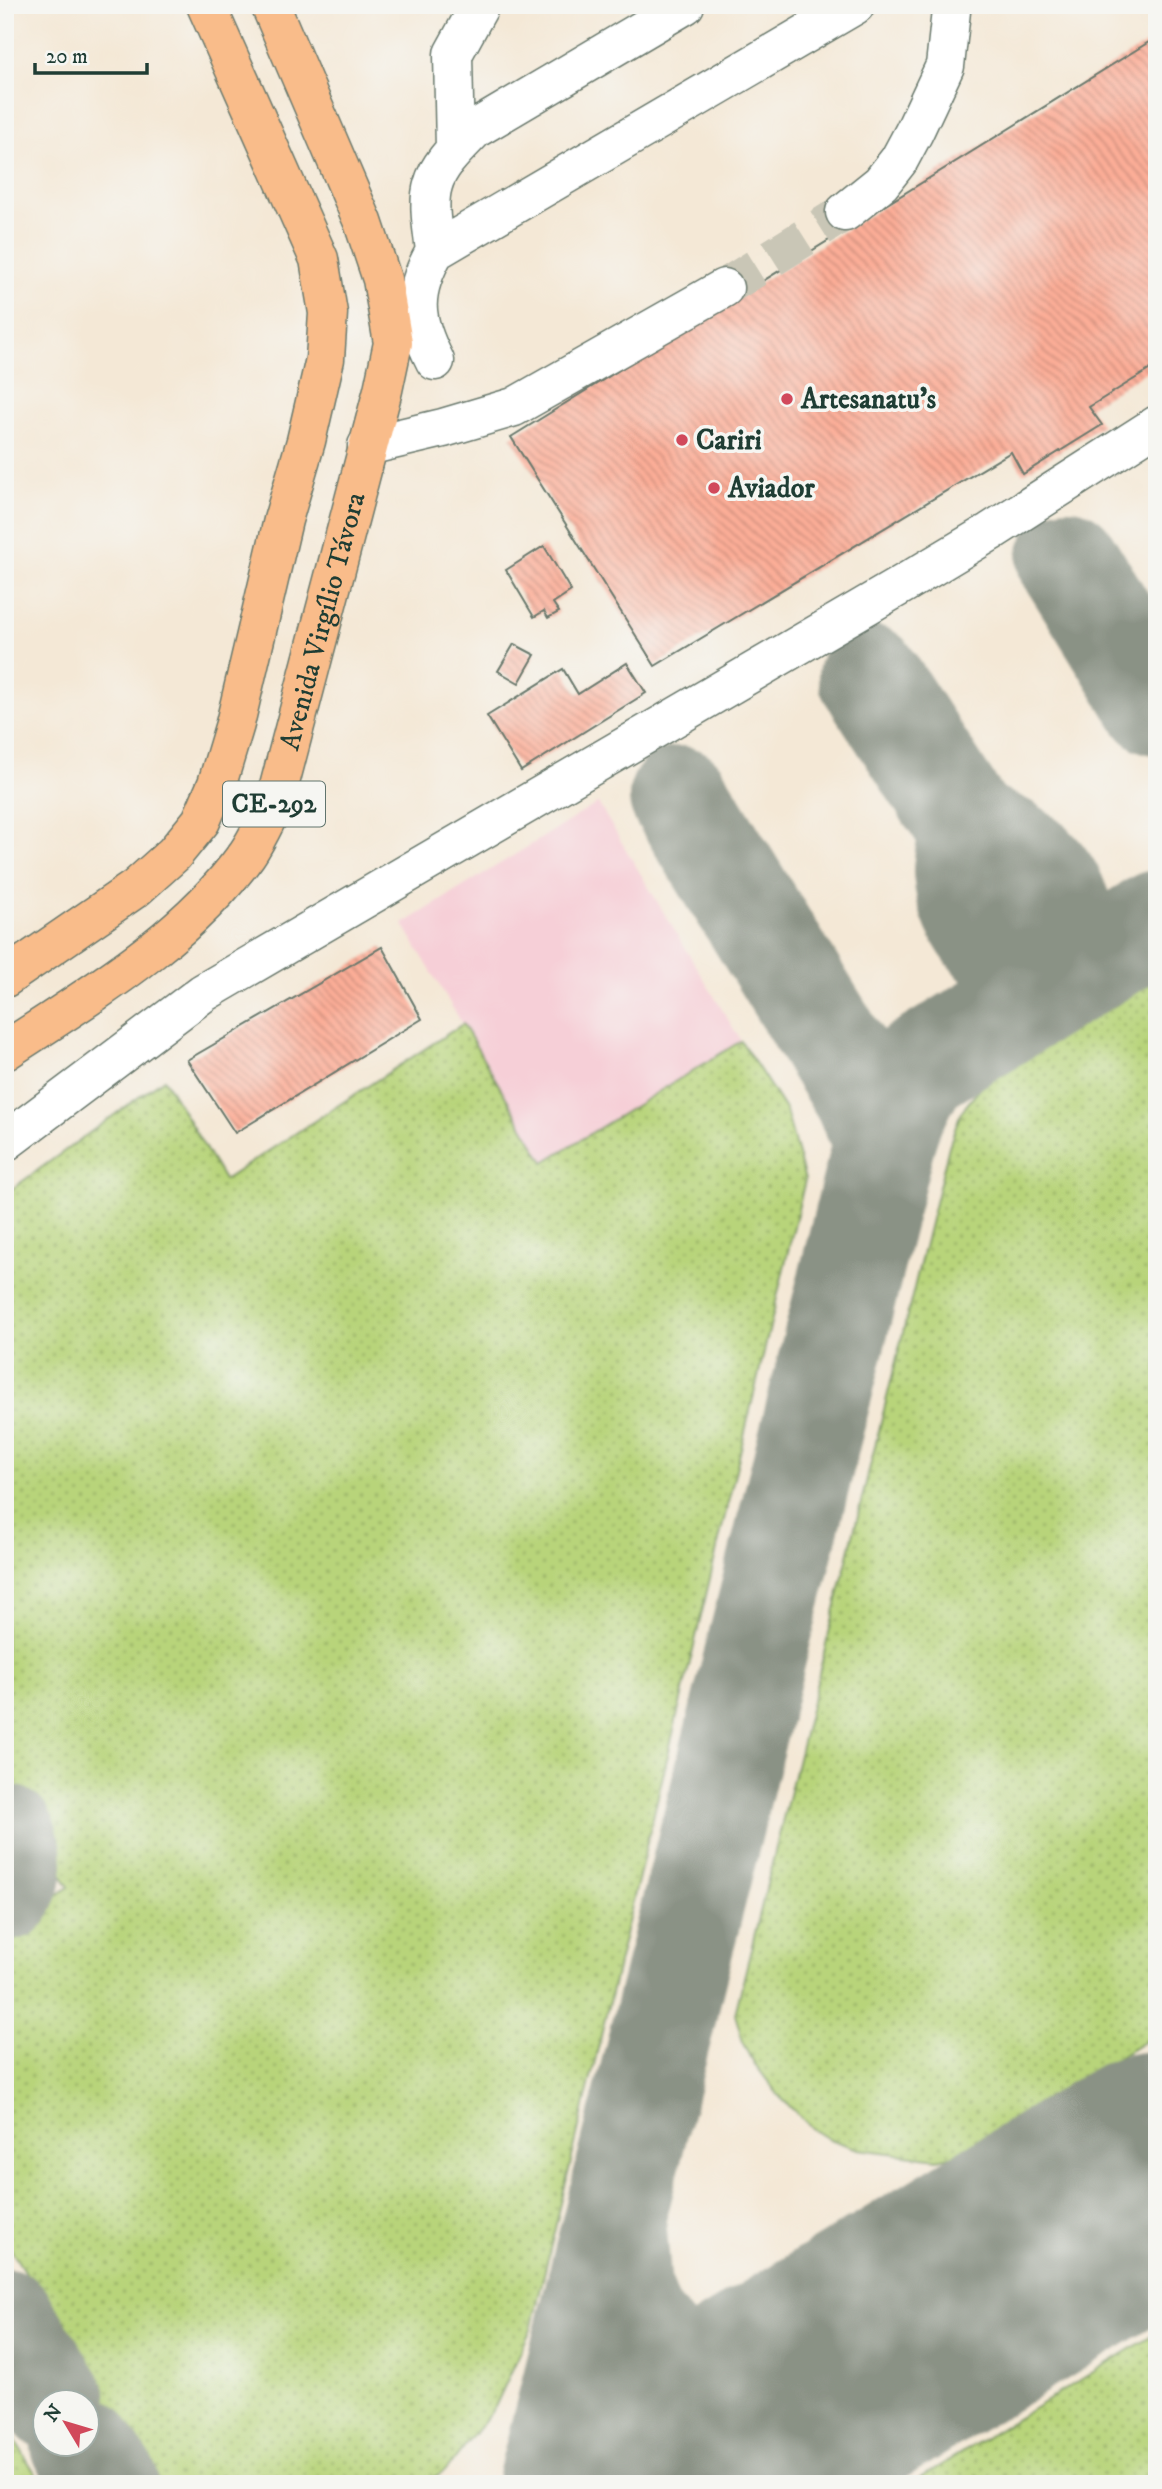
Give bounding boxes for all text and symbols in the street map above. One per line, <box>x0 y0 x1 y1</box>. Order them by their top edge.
scale bar <box>35 32 147 76</box>
text: 20 m <box>46 44 88 70</box>
place label: Artesanatu's <box>800 382 937 417</box>
marker: Artesanatu's <box>779 391 795 407</box>
place label: Cariri <box>696 423 762 458</box>
marker: Cariri <box>674 432 690 448</box>
place label: Aviador <box>727 471 815 506</box>
marker: Aviador <box>706 480 722 496</box>
street label: Avenida Virgílio Távora <box>272 488 373 754</box>
road number: CE-292 <box>223 782 325 826</box>
north arrow <box>32 2388 102 2458</box>
text: N <box>40 2400 68 2427</box>

